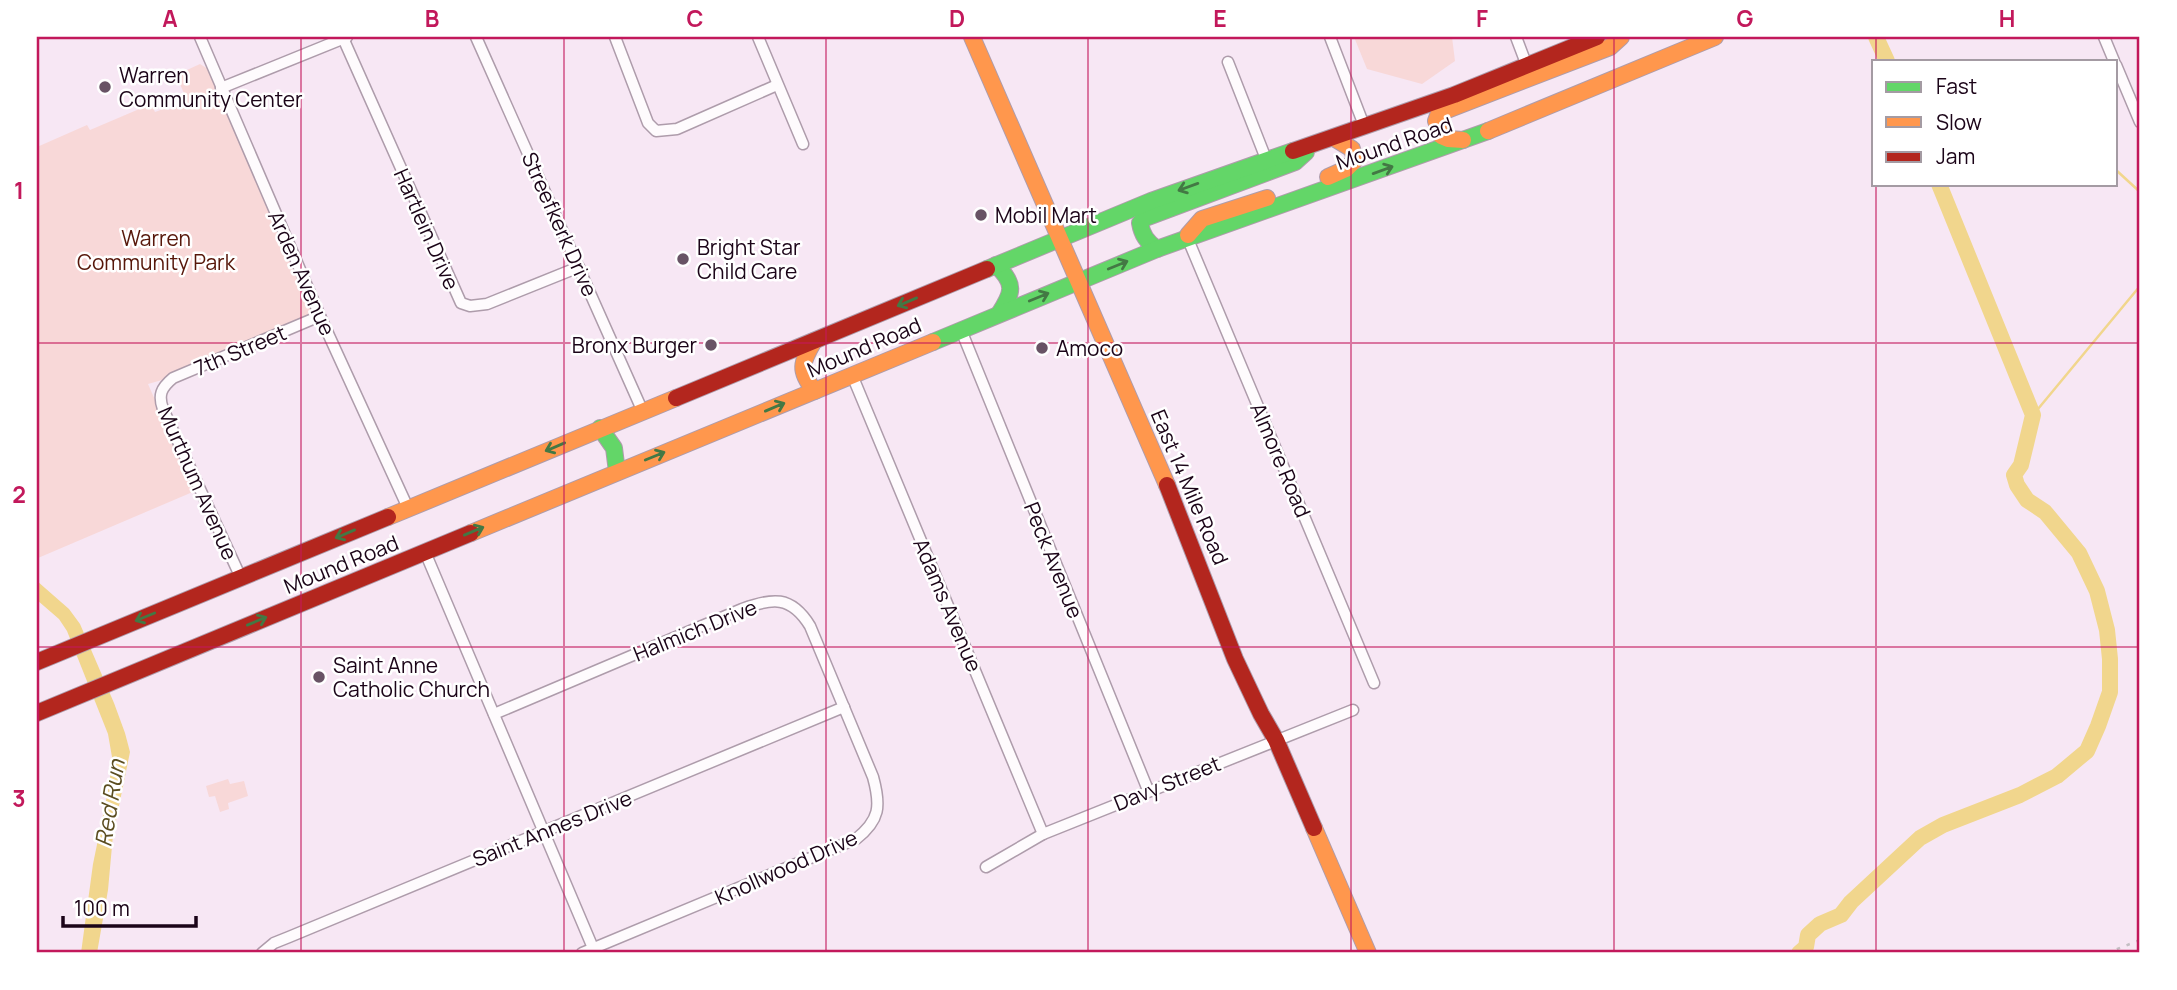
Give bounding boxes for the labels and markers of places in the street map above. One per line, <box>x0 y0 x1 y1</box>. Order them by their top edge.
place label: Warren Community Center <box>119 61 303 113</box>
marker: Warren Community Center <box>97 79 113 95</box>
place label: Mobil Mart <box>995 201 1097 229</box>
marker: Mobil Mart <box>973 207 989 223</box>
place label: Bright Star Child Care <box>697 233 801 285</box>
marker: Bright Star Child Care <box>675 251 691 267</box>
place label: Bronx Burger <box>572 331 697 359</box>
place label: Amoco <box>1056 334 1123 362</box>
marker: Bronx Burger <box>703 337 719 353</box>
marker: Amoco <box>1034 340 1050 356</box>
place label: Saint Anne Catholic Church <box>333 651 490 703</box>
marker: Saint Anne Catholic Church <box>311 669 327 685</box>

